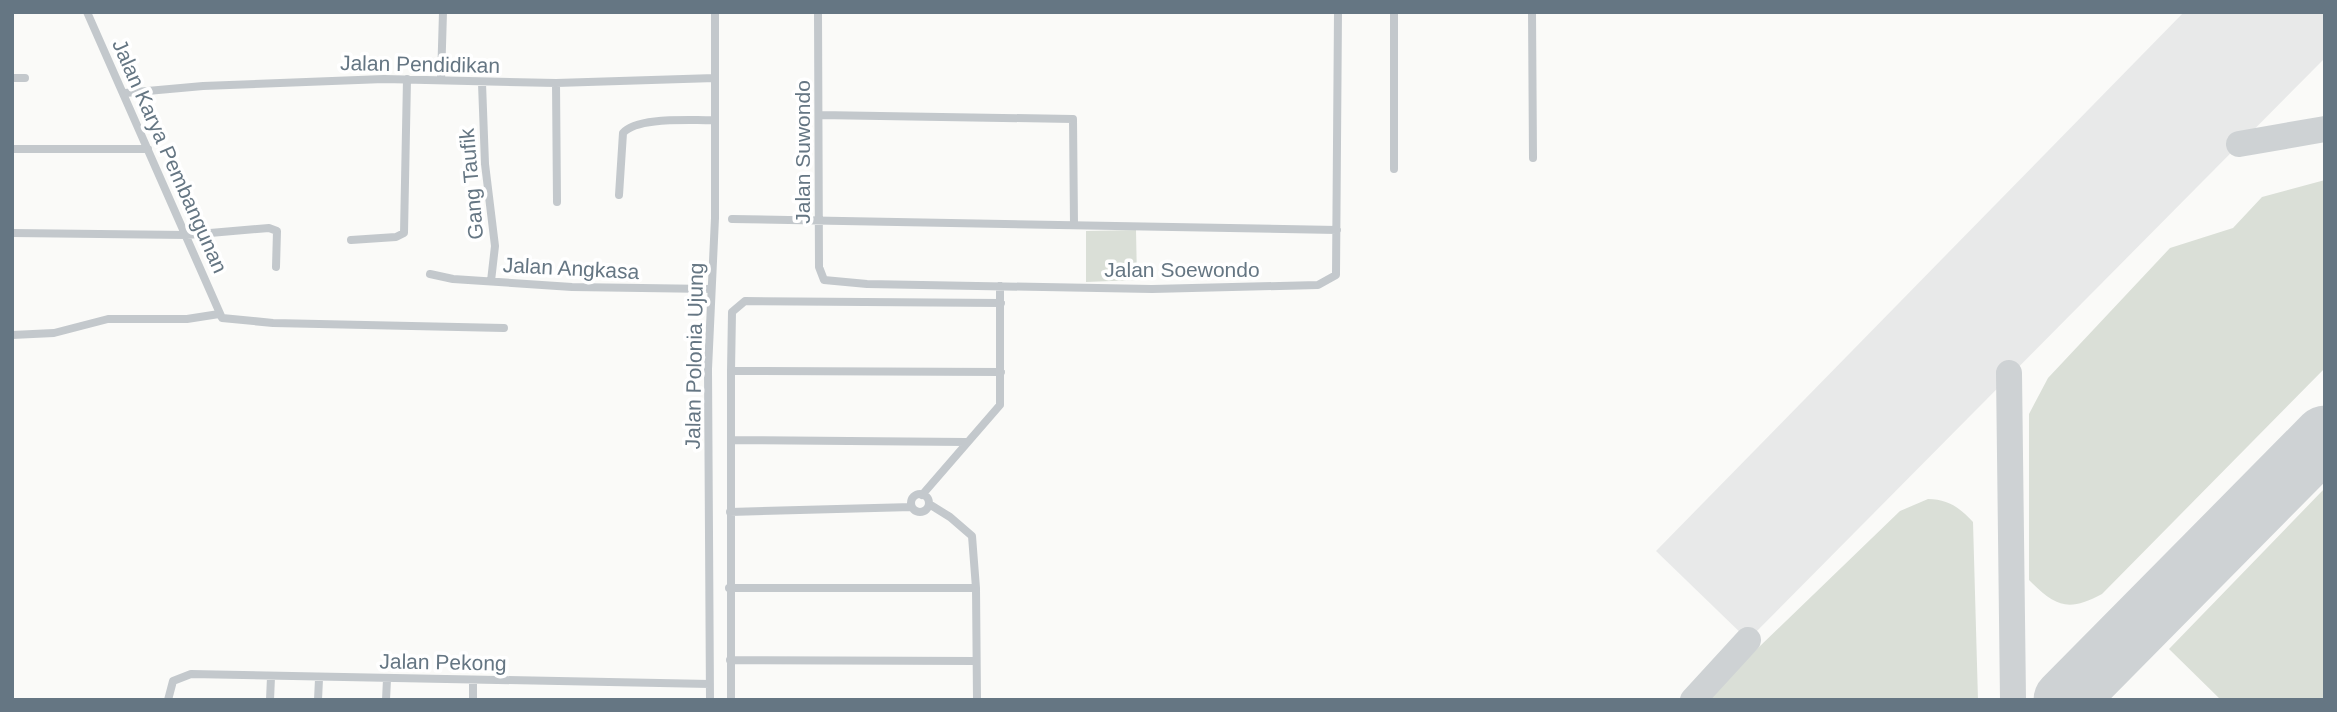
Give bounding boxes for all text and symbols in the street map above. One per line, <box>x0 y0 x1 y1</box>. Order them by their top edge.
street label: Jalan Karya Pembangunan <box>108 36 232 276</box>
street label: Jalan Pendidikan <box>340 51 500 77</box>
street label: Jalan Suwondo <box>791 80 814 224</box>
street label: Gang Taufik <box>455 127 487 241</box>
street label: Jalan Angkasa <box>502 253 640 283</box>
street label: Jalan Soewondo <box>1104 258 1260 281</box>
street label: Jalan Polonia Ujung <box>681 262 707 450</box>
street label: Jalan Pekong <box>379 649 507 675</box>

